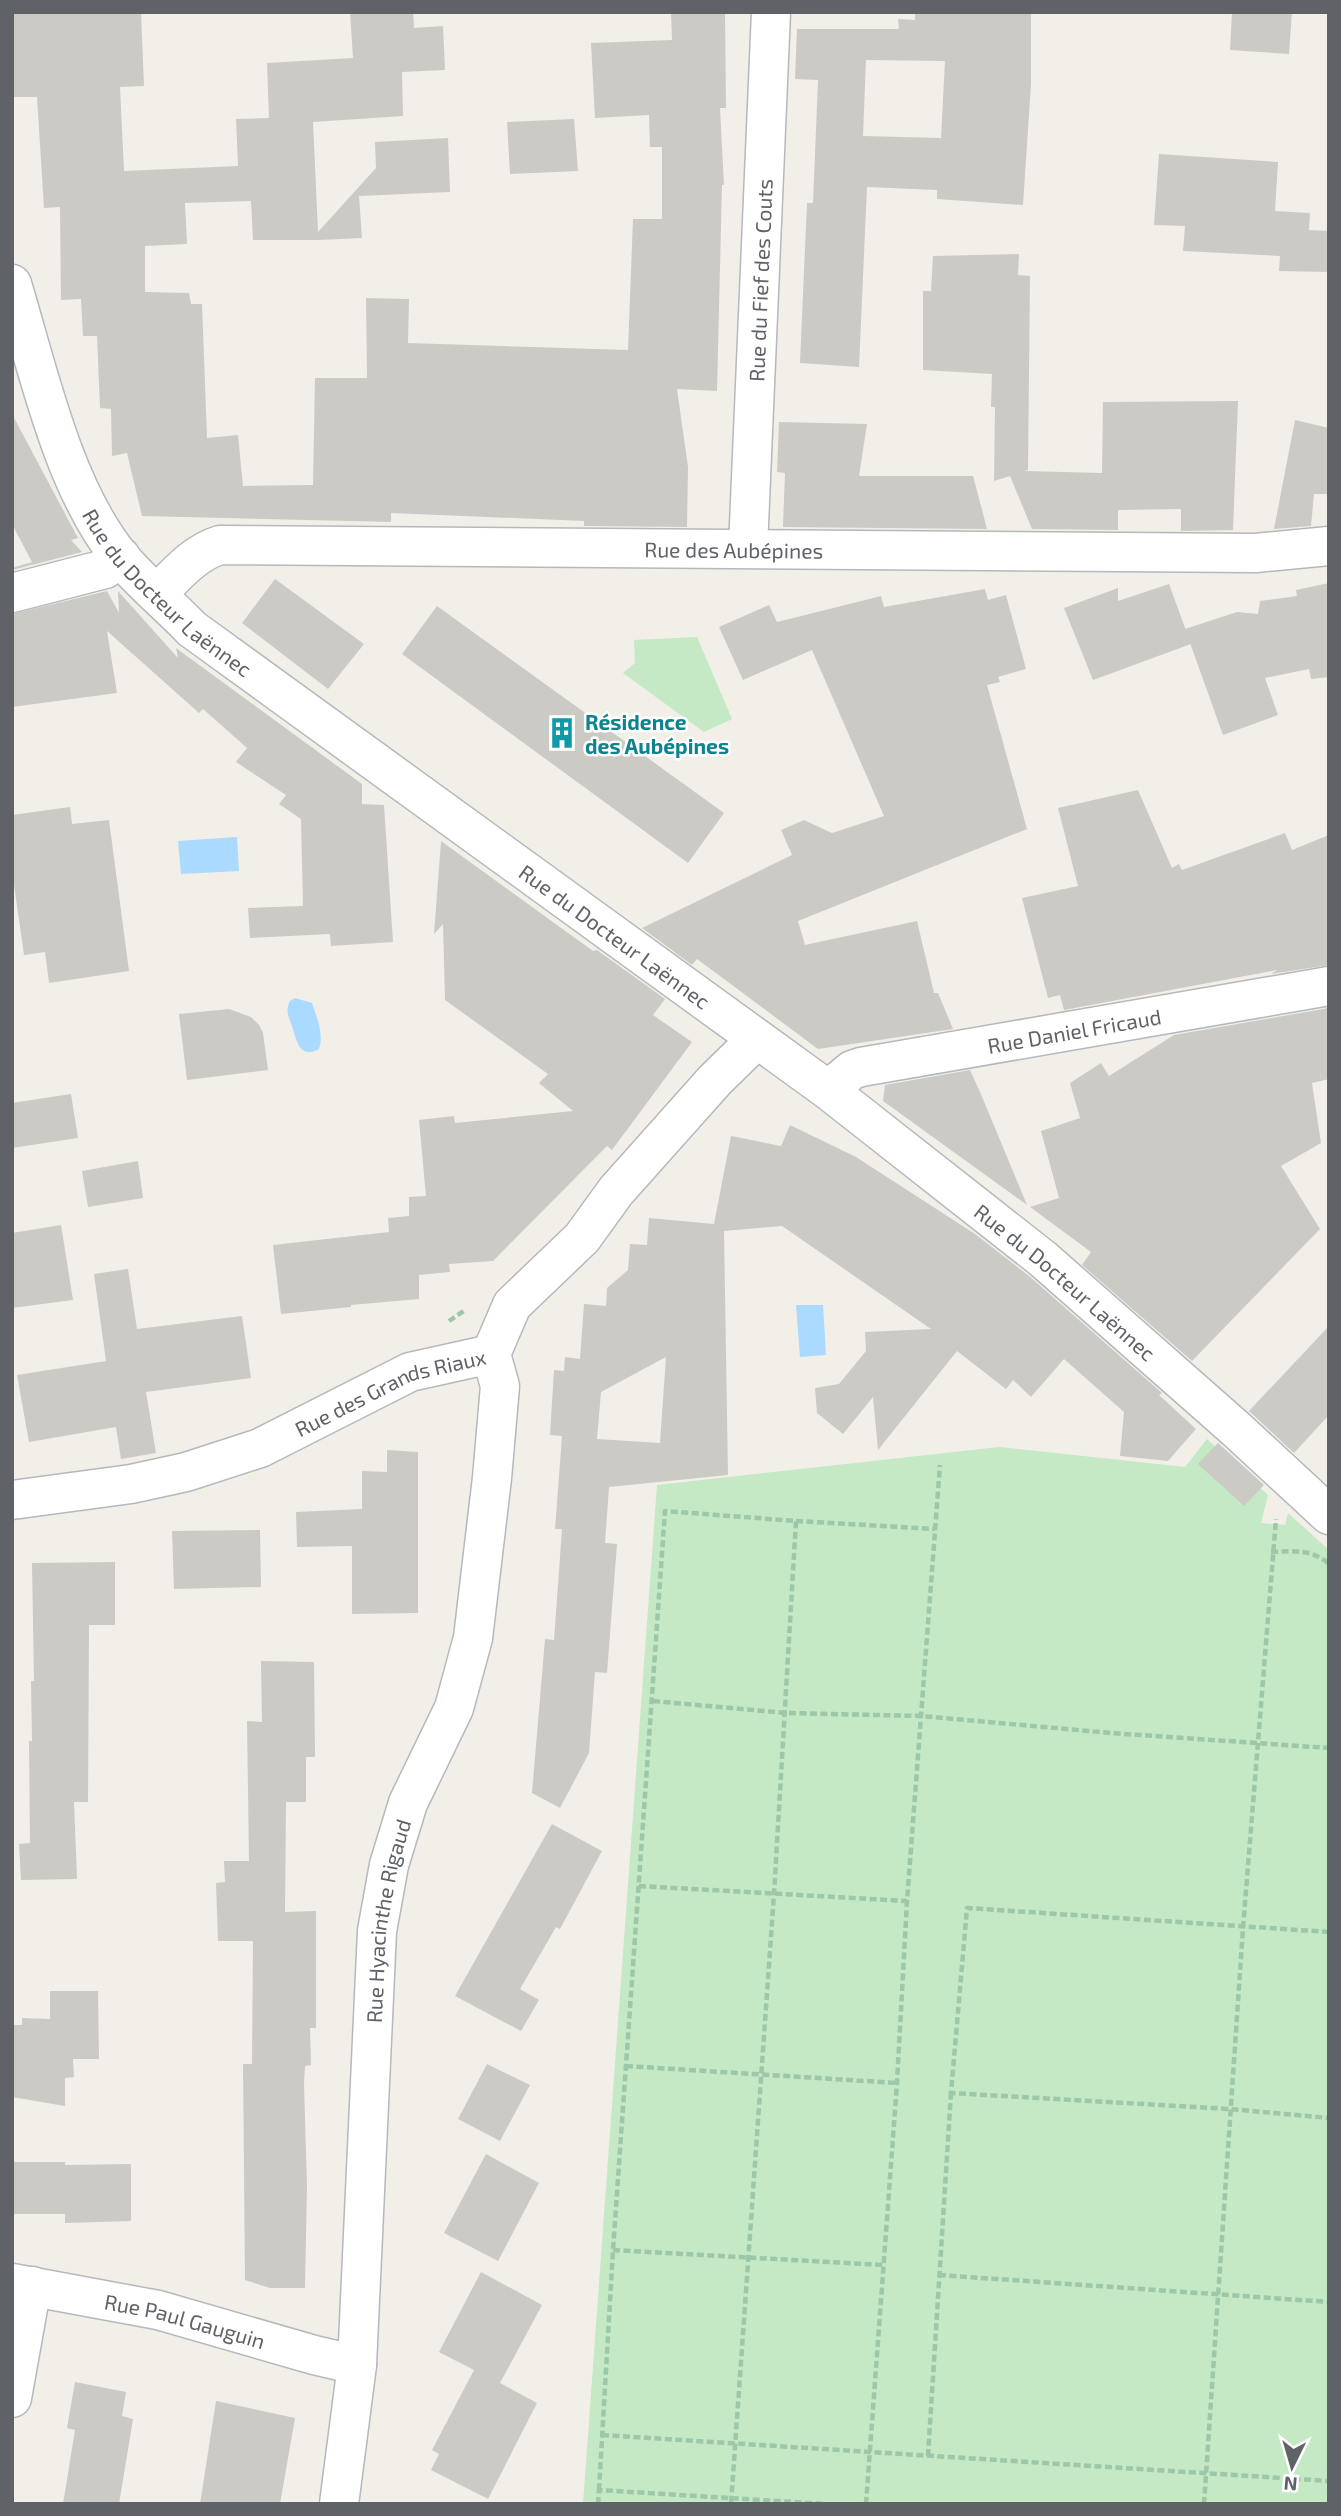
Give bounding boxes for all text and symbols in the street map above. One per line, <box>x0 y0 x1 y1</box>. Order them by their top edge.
street label: Rue du Fief des Couts <box>743 178 776 382</box>
street label: Rue du Docteur Laënnec <box>78 504 257 681</box>
street label: Rue des Aubépines <box>644 536 823 562</box>
place label: Résidence des Aubépines <box>585 709 729 758</box>
building icon: Résidence des Aubépines <box>545 716 579 750</box>
street label: Rue du Docteur Laënnec <box>515 858 715 1013</box>
street label: Rue Daniel Fricaud <box>985 1003 1163 1057</box>
street label: Rue du Docteur Laënnec <box>970 1198 1161 1365</box>
street label: Rue des Grands Riaux <box>290 1343 488 1441</box>
street label: Rue Hyacinthe Rigaud <box>360 1816 415 2023</box>
street label: Rue Paul Gauguin <box>103 2288 268 2353</box>
north arrow <box>1257 2432 1327 2502</box>
text: N <box>1283 2472 1298 2496</box>

